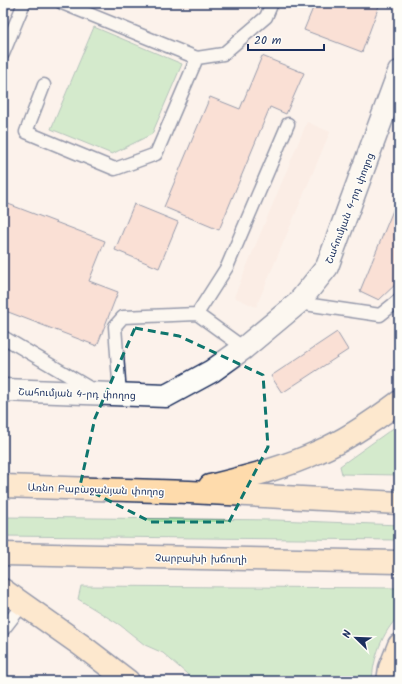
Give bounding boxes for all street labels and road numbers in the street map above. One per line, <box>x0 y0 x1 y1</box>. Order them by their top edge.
street label: Շահումյան 4-րդ փողոց <box>321 151 379 266</box>
street label: Շահումյան 4-րդ փողոց <box>18 384 136 404</box>
street label: Առնո Բաբաջանյան փողոց <box>27 480 165 500</box>
street label: Չարբախի խճուղի <box>155 550 247 568</box>

